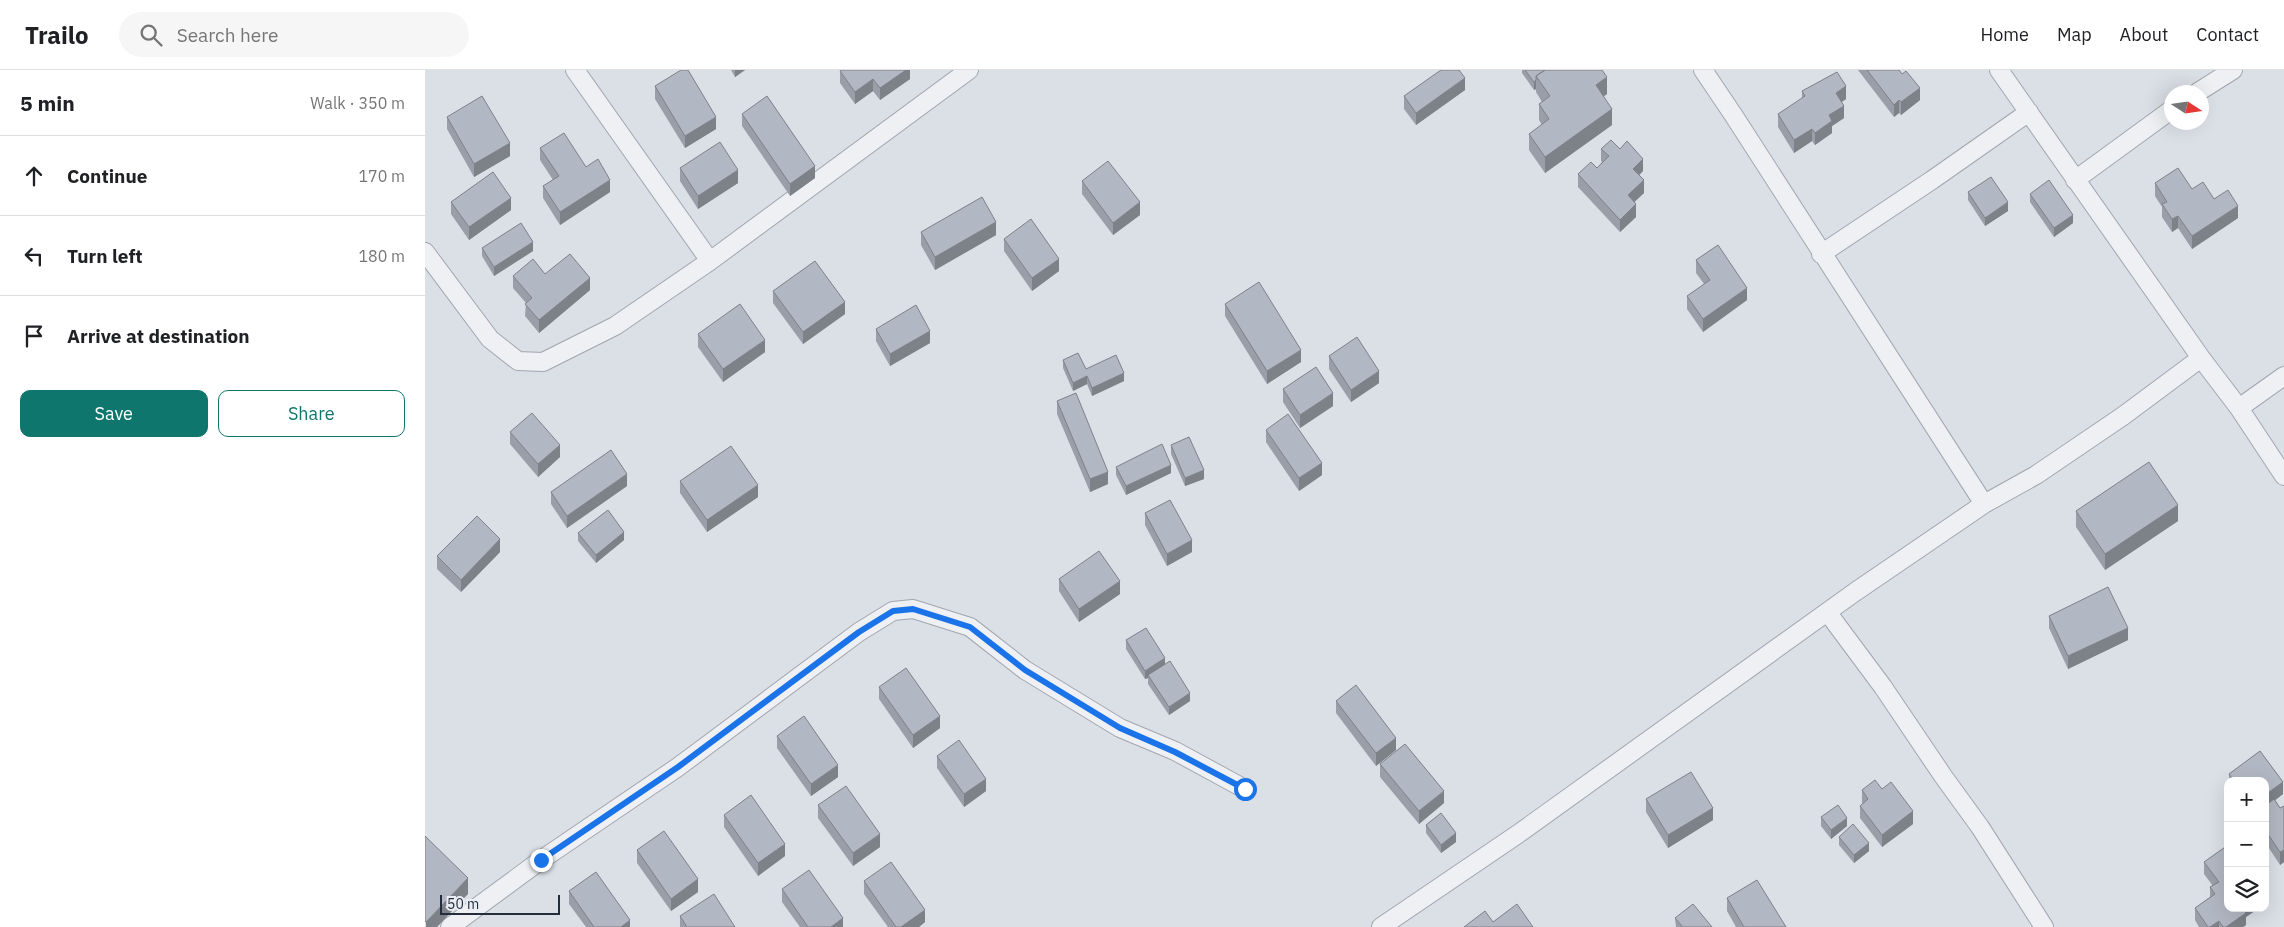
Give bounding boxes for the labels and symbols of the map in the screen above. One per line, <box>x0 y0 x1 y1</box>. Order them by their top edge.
north arrow <box>2164 85 2209 130</box>
route start <box>1234 778 1257 801</box>
route end <box>530 849 553 872</box>
scale bar <box>440 892 560 915</box>

